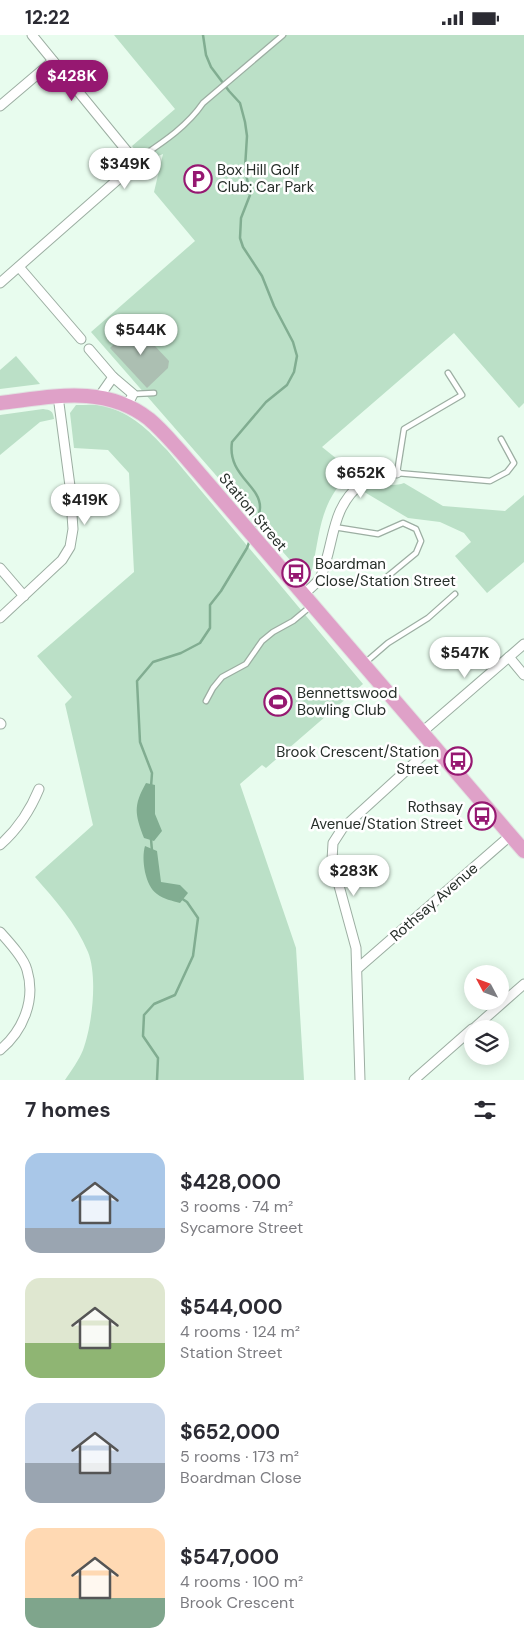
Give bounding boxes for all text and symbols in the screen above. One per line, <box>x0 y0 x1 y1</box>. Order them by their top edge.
text: 12:22 <box>25 5 70 30</box>
pin: $428K <box>37 59 107 102</box>
text: $428K <box>47 65 97 86</box>
pin: $349K <box>90 147 160 190</box>
text: $349K <box>100 153 150 174</box>
place label: Box Hill Golf Club: Car Park <box>217 160 315 197</box>
parking icon: Box Hill Golf Club: Car Park <box>183 164 213 194</box>
pin: $544K <box>106 313 176 356</box>
text: $544K <box>116 319 166 340</box>
pin: $652K <box>326 457 396 499</box>
text: $652K <box>336 462 386 483</box>
street label: Station Street <box>214 469 292 555</box>
pin: $419K <box>50 483 120 526</box>
text: $419K <box>62 489 108 510</box>
place label: Boardman Close/Station Street <box>315 554 456 591</box>
bus stop icon: Boardman Close/Station Street <box>281 558 311 588</box>
pin: $547K <box>430 637 500 679</box>
text: $547K <box>440 642 490 663</box>
place label: Bennettswood Bowling Club <box>297 683 397 720</box>
sports icon: Bennettswood Bowling Club <box>263 687 293 717</box>
place label: Brook Crescent/Station Street <box>276 742 439 779</box>
bus stop icon: Brook Crescent/Station Street <box>443 746 473 776</box>
place label: Rothsay Avenue/Station Street <box>310 797 464 834</box>
bus stop icon: Rothsay Avenue/Station Street <box>467 801 497 831</box>
pin: $283K <box>319 855 389 897</box>
street label: Rothsay Avenue <box>386 858 482 946</box>
text: $283K <box>329 860 379 881</box>
north arrow <box>464 965 509 1010</box>
map controls <box>464 965 509 1065</box>
button: layers <box>464 1020 509 1065</box>
text: 7 homes <box>25 1096 111 1124</box>
icon: filters <box>471 1096 499 1124</box>
text: $428,000 <box>180 1168 281 1196</box>
icon: home <box>65 1173 125 1233</box>
text: 3 rooms · 74 m² <box>180 1196 293 1217</box>
text: Sycamore Street <box>180 1217 303 1238</box>
text: $544,000 <box>180 1293 283 1321</box>
icon: home <box>65 1298 125 1358</box>
text: 4 rooms · 124 m² <box>180 1321 300 1342</box>
text: Station Street <box>180 1342 282 1363</box>
text: $652,000 <box>180 1418 280 1446</box>
icon: home <box>65 1423 125 1483</box>
text: 5 rooms · 173 m² <box>180 1446 299 1467</box>
text: Boardman Close <box>180 1467 302 1488</box>
text: $547,000 <box>180 1543 279 1571</box>
icon: home <box>65 1548 125 1608</box>
text: 4 rooms · 100 m² <box>180 1571 303 1592</box>
text: Brook Crescent <box>180 1592 294 1613</box>

